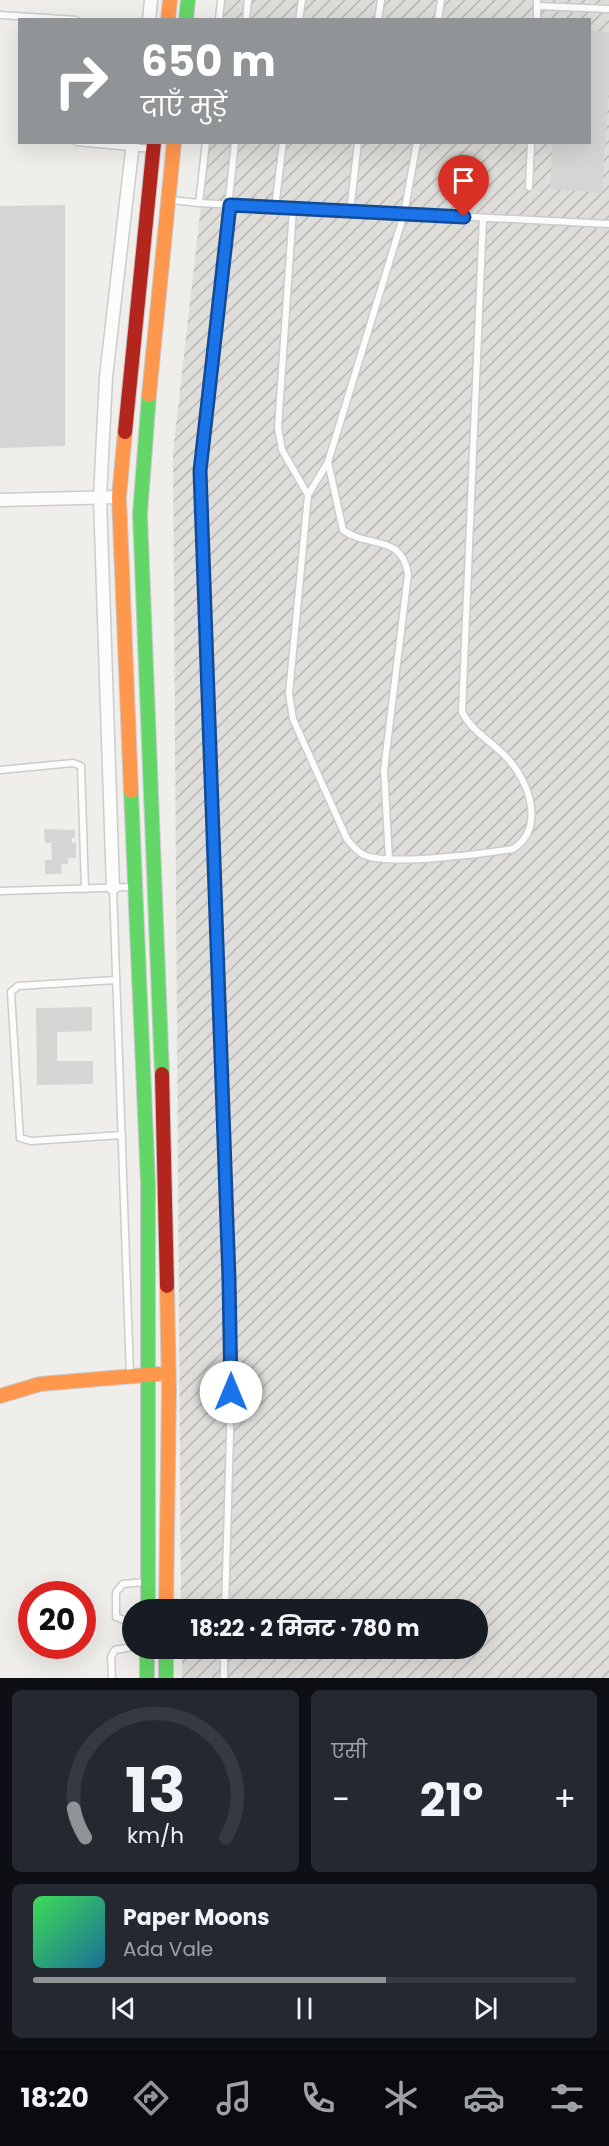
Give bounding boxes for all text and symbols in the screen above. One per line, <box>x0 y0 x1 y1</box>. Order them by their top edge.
text: 650 m <box>141 32 276 91</box>
icon: right <box>42 42 120 120</box>
text: दाएँ मुड़ें <box>141 88 227 125</box>
pin <box>438 155 489 217</box>
icon: arrive <box>447 164 480 197</box>
position arrow <box>199 1360 263 1424</box>
speed limit sign: 20 <box>18 1581 96 1659</box>
text: 18:22 · 2 मिनट · 780 m <box>190 1613 420 1644</box>
text: एसी <box>332 1737 367 1765</box>
text: 13 <box>125 1746 186 1834</box>
text: 21° <box>420 1769 483 1832</box>
text: − <box>332 1776 350 1823</box>
text: + <box>553 1776 576 1823</box>
text: km/h <box>127 1820 184 1851</box>
text: Paper Moons <box>123 1902 270 1933</box>
text: Ada Vale <box>123 1935 213 1963</box>
icon: previous <box>107 1992 140 2025</box>
icon: pause <box>288 1992 321 2025</box>
icon: next <box>469 1992 502 2025</box>
icon: directions <box>130 2077 172 2119</box>
icon: music <box>213 2077 255 2119</box>
icon: phone <box>297 2077 339 2119</box>
icon: climate <box>380 2077 422 2119</box>
icon: car <box>463 2077 505 2119</box>
icon: filters <box>546 2077 588 2119</box>
text: 18:20 <box>21 2079 89 2116</box>

